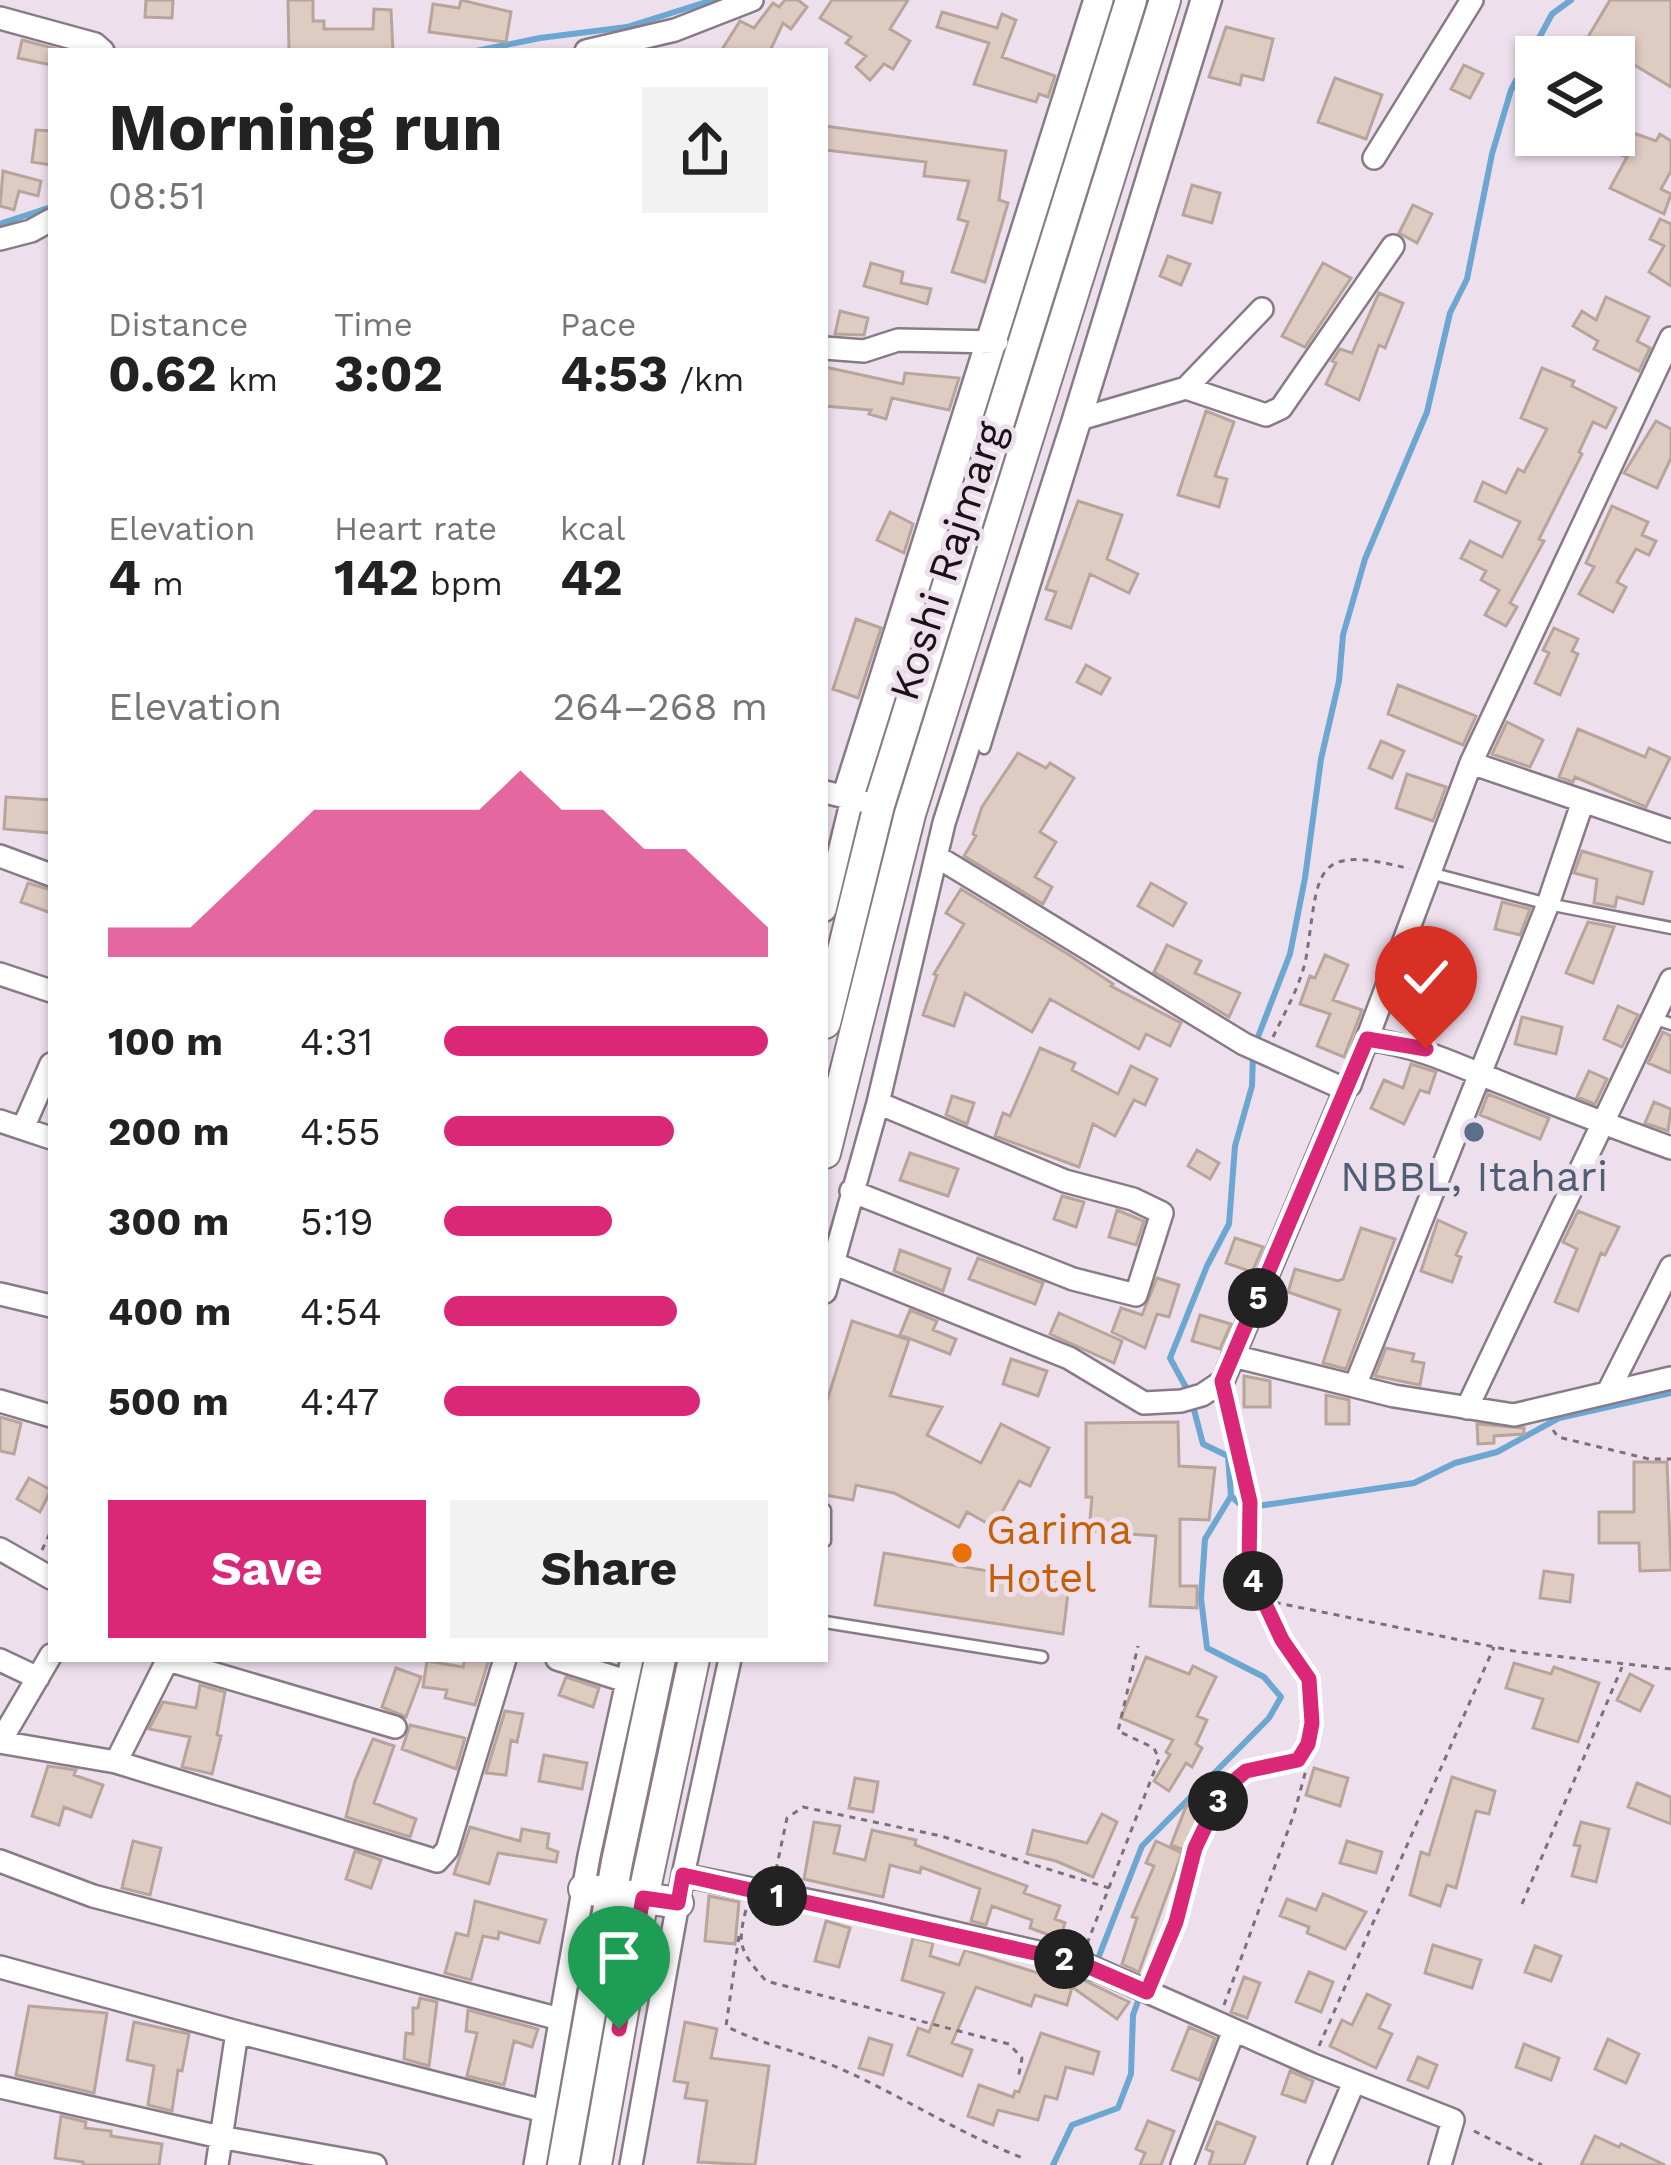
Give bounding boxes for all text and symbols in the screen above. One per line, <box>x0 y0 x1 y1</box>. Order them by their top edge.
map controls <box>1515 36 1635 156</box>
button: layers <box>1515 36 1635 156</box>
button: share <box>642 87 768 213</box>
text: Morning run <box>108 89 503 166</box>
text: 08:51 <box>108 173 206 218</box>
text: Distance <box>108 305 248 344</box>
text: Time <box>334 305 413 344</box>
text: Pace <box>560 305 636 344</box>
text: 0.62 <box>108 344 217 403</box>
text: 3:02 <box>334 344 443 403</box>
text: 4:53 <box>560 344 668 403</box>
text: km <box>217 360 278 399</box>
text: /km <box>668 360 744 399</box>
street label: Koshi Rajmarg <box>879 415 1015 706</box>
text: Elevation <box>108 509 255 548</box>
text: Heart rate <box>334 509 497 548</box>
text: kcal <box>560 509 625 548</box>
text: 4 <box>108 548 141 607</box>
text: 142 <box>334 548 419 607</box>
text: 42 <box>560 548 623 607</box>
text: m <box>141 564 184 603</box>
text: bpm <box>419 564 503 603</box>
text: Elevation <box>108 684 282 729</box>
text: 264–268 m <box>552 684 768 729</box>
pin <box>1375 926 1477 1049</box>
icon: check <box>1393 944 1459 1010</box>
text: 100 m <box>108 1019 223 1064</box>
text: 4:31 <box>300 1019 373 1064</box>
text: 200 m <box>108 1109 229 1154</box>
text: 4:55 <box>300 1109 381 1154</box>
marker: NBBL, Itahari <box>1461 1119 1487 1145</box>
place label: NBBL, Itahari <box>1340 1152 1608 1201</box>
text: 300 m <box>108 1199 229 1244</box>
text: 5:19 <box>300 1199 374 1244</box>
pin: 5 <box>1228 1268 1288 1328</box>
text: 5 <box>1248 1278 1268 1317</box>
text: 400 m <box>108 1289 231 1334</box>
text: 4:54 <box>300 1289 382 1334</box>
text: 500 m <box>108 1379 229 1424</box>
text: 4:47 <box>300 1379 379 1424</box>
button: Save <box>108 1500 426 1638</box>
button: Share <box>450 1500 768 1638</box>
place label: Garima Hotel <box>986 1505 1132 1602</box>
marker: Garima Hotel <box>949 1540 975 1566</box>
pin: 4 <box>1223 1551 1283 1611</box>
text: 4 <box>1242 1561 1264 1600</box>
pin: 3 <box>1188 1771 1248 1831</box>
text: 3 <box>1208 1781 1228 1820</box>
pin: 1 <box>747 1866 807 1926</box>
text: 1 <box>770 1876 784 1915</box>
pin <box>568 1906 670 2029</box>
icon: arrive <box>586 1924 652 1990</box>
pin: 2 <box>1034 1929 1094 1989</box>
text: 2 <box>1054 1939 1074 1978</box>

